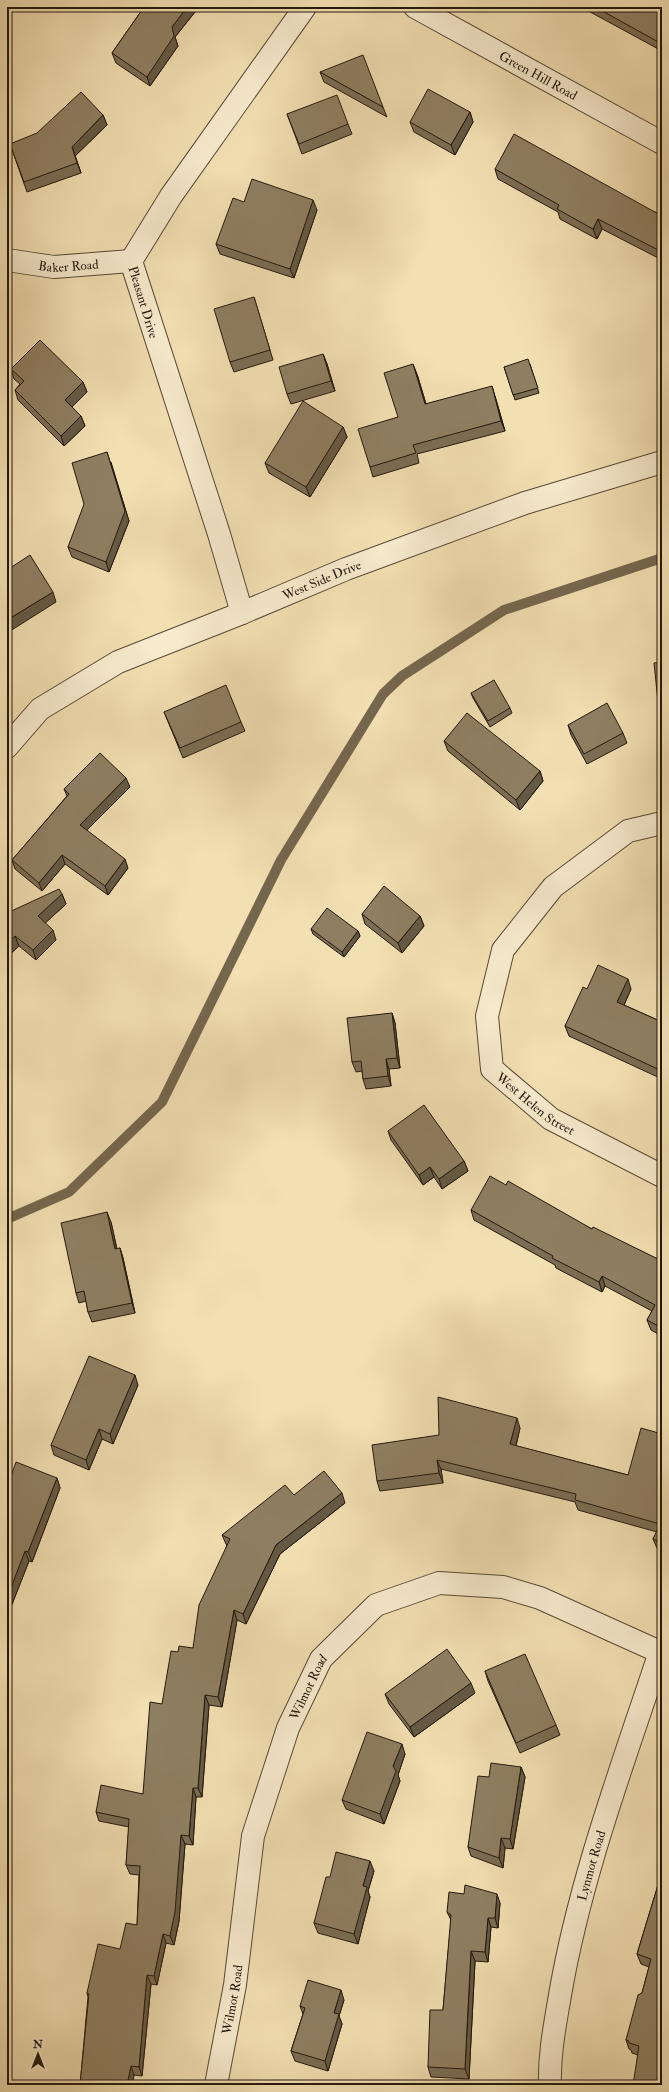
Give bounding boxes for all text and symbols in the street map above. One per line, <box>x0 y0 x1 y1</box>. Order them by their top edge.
street label: Green Hill Road <box>496 48 580 104</box>
street label: Baker Road <box>37 257 100 276</box>
street label: Pleasant Drive <box>124 264 162 341</box>
street label: West Side Drive <box>279 557 364 604</box>
street label: West Helen Street <box>492 1069 577 1139</box>
street label: Wilmot Road <box>286 1651 331 1723</box>
street label: Lynmot Road <box>574 1828 610 1902</box>
street label: Wilmot Road <box>219 1963 246 2037</box>
north arrow <box>18 2034 58 2074</box>
text: N <box>32 2038 44 2051</box>

